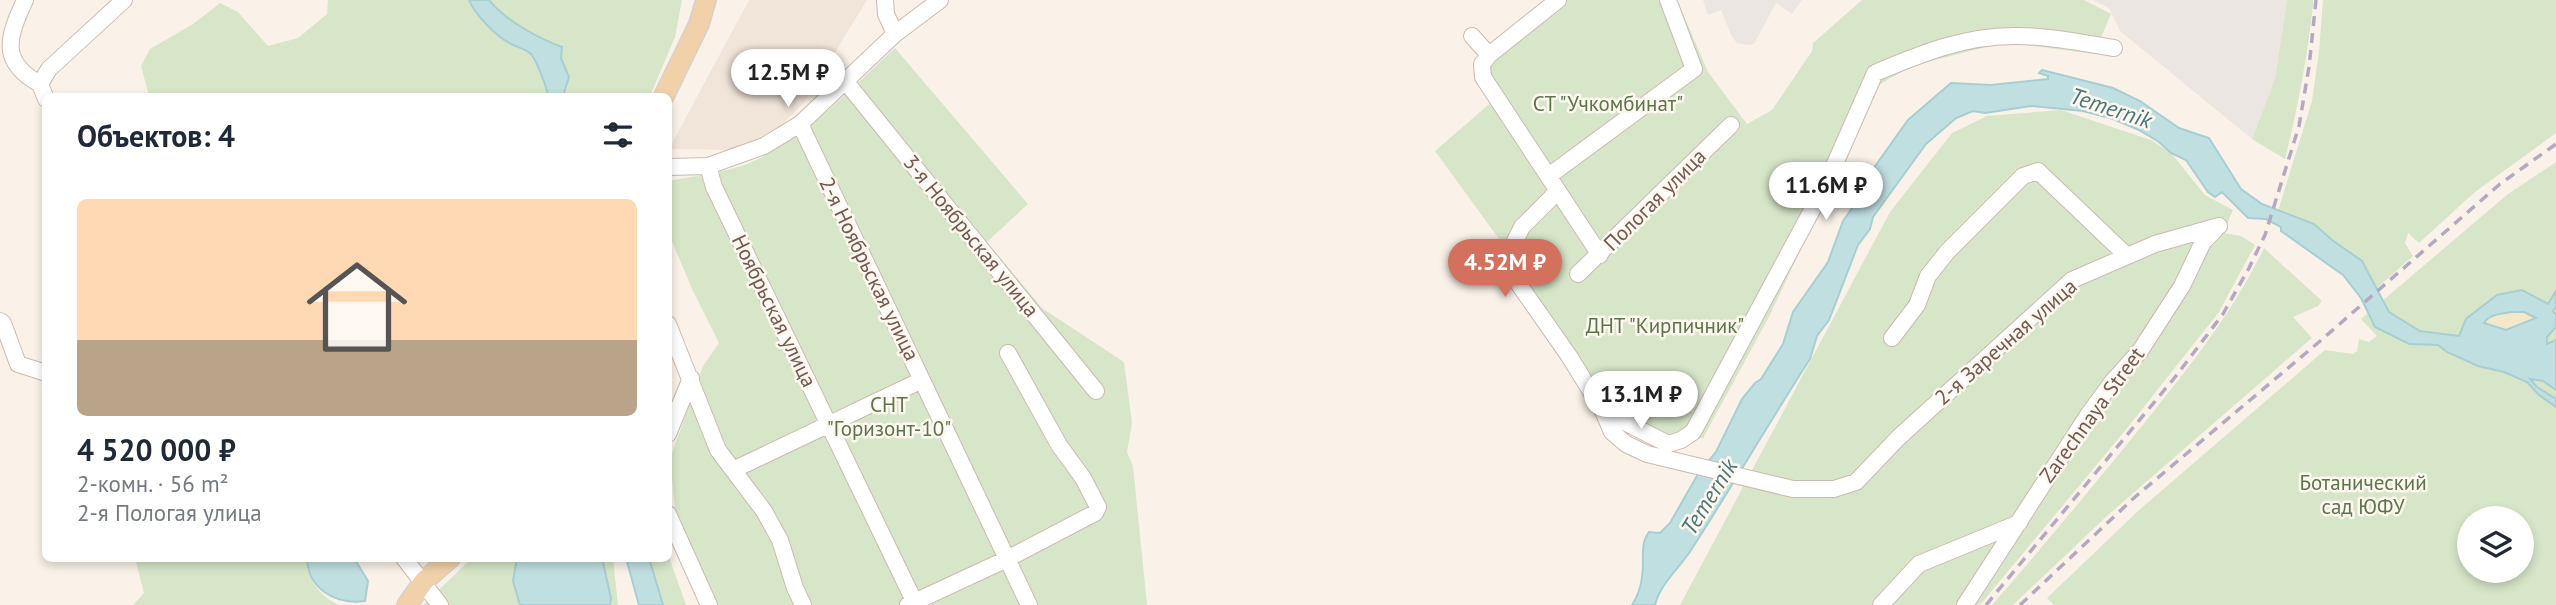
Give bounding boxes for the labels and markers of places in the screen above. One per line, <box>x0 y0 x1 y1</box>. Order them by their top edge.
pin: 12.5M ₽ <box>723 50 853 109</box>
pin: 11.6M ₽ <box>1761 162 1891 222</box>
pin: 4.52M ₽ <box>1440 240 1570 299</box>
pin: 13.1M ₽ <box>1576 372 1706 431</box>

